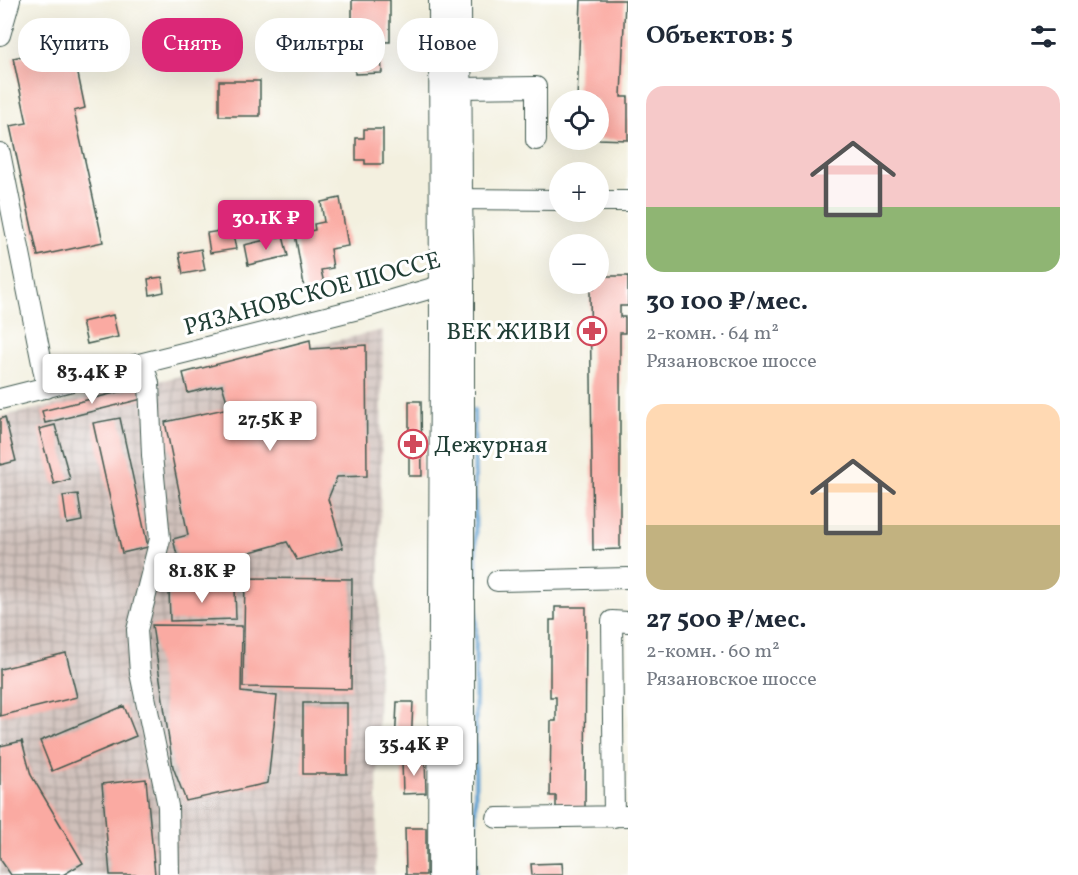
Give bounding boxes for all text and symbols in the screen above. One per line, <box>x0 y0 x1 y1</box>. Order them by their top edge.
chip: Купить <box>18 18 130 72</box>
chip: Снять <box>142 18 243 72</box>
chip: Фильтры <box>255 18 385 72</box>
chip: Новое <box>397 18 498 72</box>
text: Объектов: 5 <box>646 18 793 54</box>
icon: filters <box>1027 20 1060 53</box>
map controls <box>549 90 609 294</box>
button: locate <box>549 90 609 150</box>
icon: home <box>799 125 907 233</box>
button: + <box>549 162 609 222</box>
pin: 30.1K ₽ <box>211 200 321 251</box>
text: 30.1K ₽ <box>232 205 300 233</box>
button: − <box>549 234 609 294</box>
street label: РЯЗАНОВСКОЕ ШОССЕ <box>180 244 445 346</box>
text: 30 100 ₽/мес. <box>646 284 808 320</box>
pharmacy icon: ВЕК ЖИВИ <box>576 315 608 347</box>
place label: ВЕК ЖИВИ <box>446 316 571 350</box>
text: 2-комн. · 64 m² <box>646 320 779 348</box>
text: Рязановское шоссе <box>646 348 817 376</box>
pin: 83.4K ₽ <box>37 354 147 405</box>
text: 83.4K ₽ <box>56 359 128 387</box>
pin: 27.5K ₽ <box>215 401 325 452</box>
text: 27.5K ₽ <box>237 406 303 434</box>
pharmacy icon: Дежурная <box>397 428 429 460</box>
place label: Дежурная <box>434 429 548 463</box>
icon: home <box>799 443 907 551</box>
pin: 81.8K ₽ <box>147 553 257 604</box>
text: 81.8K ₽ <box>168 558 236 586</box>
text: 27 500 ₽/мес. <box>646 602 807 638</box>
text: 2-комн. · 60 m² <box>646 638 780 666</box>
text: Рязановское шоссе <box>646 666 817 694</box>
pin: 35.4K ₽ <box>359 726 469 777</box>
text: 35.4K ₽ <box>379 731 449 759</box>

